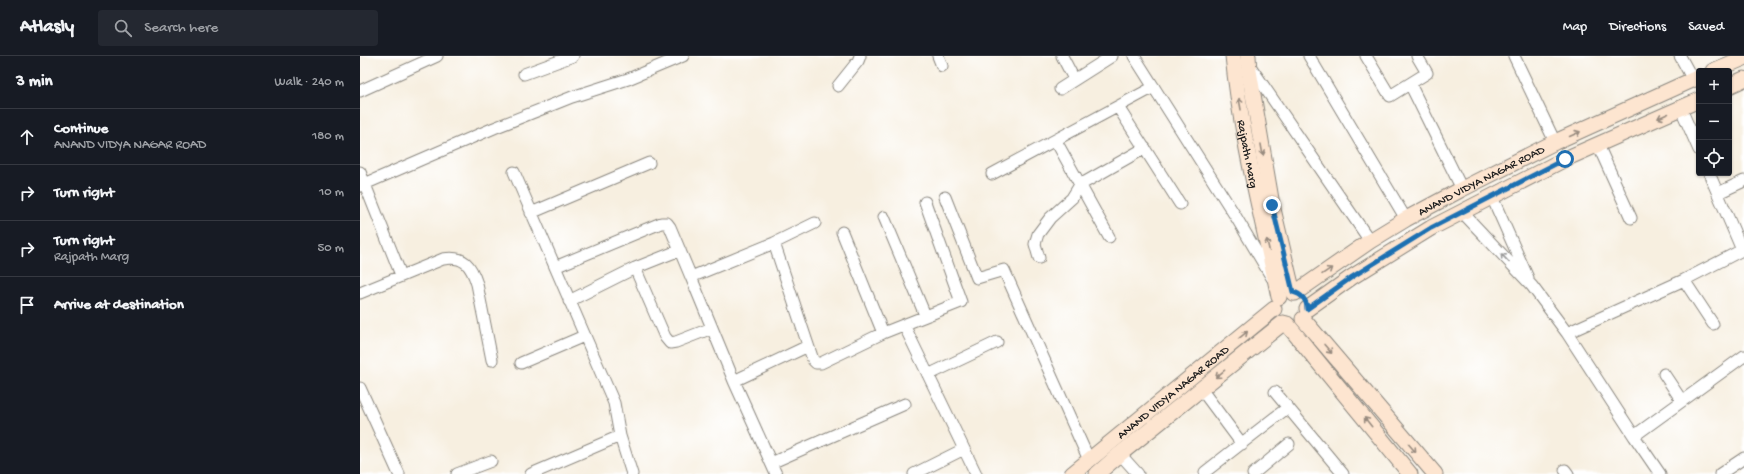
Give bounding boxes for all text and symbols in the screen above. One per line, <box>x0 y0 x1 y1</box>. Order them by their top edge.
search box <box>98 10 378 46</box>
text: Atlasly <box>20 16 74 39</box>
icon: search <box>112 17 134 39</box>
text: Search here <box>144 19 218 37</box>
text: Map <box>1563 19 1587 36</box>
text: Directions <box>1609 19 1666 36</box>
text: Saved <box>1688 19 1724 36</box>
map controls <box>1696 68 1732 176</box>
button: + <box>1696 68 1732 104</box>
text: 3 min <box>16 72 53 92</box>
text: Walk · 240 m <box>275 75 344 90</box>
one-way arrow <box>1235 98 1243 111</box>
button: − <box>1696 104 1732 140</box>
one-way arrow <box>1658 113 1670 121</box>
street label: Rajpath Marg <box>1233 119 1260 190</box>
text: Continue <box>54 120 108 138</box>
icon: ahead <box>16 126 38 148</box>
text: 180 m <box>312 129 344 144</box>
one-way arrow <box>1569 129 1581 137</box>
text: ANAND VIDYA NAGAR ROAD <box>54 138 206 153</box>
button: locate <box>1696 140 1732 176</box>
one-way arrow <box>1258 143 1266 156</box>
street label: ANAND VIDYA NAGAR ROAD <box>1416 143 1548 220</box>
route start <box>1556 150 1574 168</box>
icon: right <box>16 182 38 204</box>
text: Turn right <box>54 184 114 202</box>
text: 10 m <box>319 185 344 200</box>
route end <box>1263 196 1281 214</box>
text: Turn right <box>54 232 114 250</box>
icon: right <box>16 238 38 260</box>
one-way arrow <box>1263 239 1271 252</box>
text: 50 m <box>317 241 344 256</box>
text: Rajpath Marg <box>54 250 129 265</box>
one-way arrow <box>1501 253 1510 263</box>
one-way arrow <box>1321 267 1332 275</box>
icon: arrive <box>16 294 38 316</box>
text: Arrive at destination <box>54 296 184 314</box>
one-way arrow <box>1238 330 1249 339</box>
street label: ANAND VIDYA NAGAR ROAD <box>1115 343 1233 443</box>
one-way arrow <box>1323 343 1332 354</box>
one-way arrow <box>1215 370 1226 379</box>
one-way arrow <box>1363 417 1372 428</box>
one-way arrow <box>1408 442 1417 453</box>

